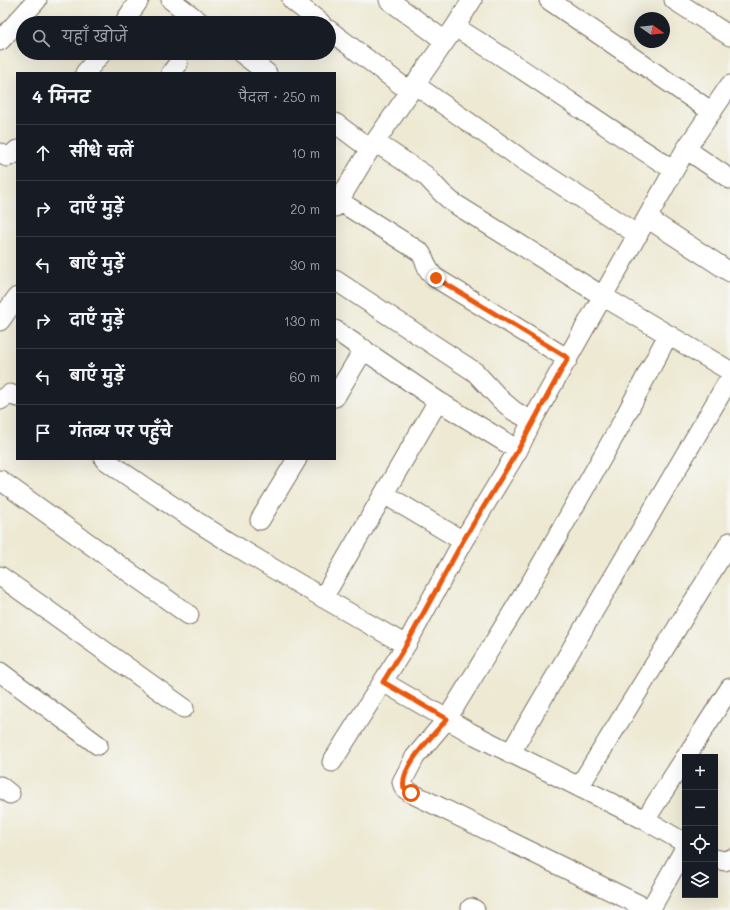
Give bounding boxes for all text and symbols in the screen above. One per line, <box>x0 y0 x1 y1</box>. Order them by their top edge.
north arrow <box>634 12 670 48</box>
search box <box>16 16 336 60</box>
text: यहाँ खोजें <box>62 26 127 46</box>
icon: search <box>30 27 52 49</box>
text: 4 मिनट <box>32 85 90 107</box>
text: पैदल · 250 m <box>239 88 320 105</box>
text: सीधे चलें <box>70 141 133 161</box>
icon: ahead <box>32 142 54 164</box>
text: 10 m <box>292 144 320 161</box>
text: दाएँ मुड़ें <box>70 197 124 217</box>
icon: right <box>32 198 54 220</box>
text: 20 m <box>290 200 320 217</box>
text: बाएँ मुड़ें <box>70 253 124 273</box>
icon: left <box>32 254 54 276</box>
text: 30 m <box>290 256 320 273</box>
route end <box>427 269 445 287</box>
text: दाएँ मुड़ें <box>70 309 124 329</box>
icon: right <box>32 310 54 332</box>
text: 130 m <box>284 312 320 329</box>
text: बाएँ मुड़ें <box>70 365 124 385</box>
icon: left <box>32 366 54 388</box>
text: 60 m <box>290 368 320 385</box>
text: गंतव्य पर पहुँचे <box>70 421 172 441</box>
icon: arrive <box>32 422 54 444</box>
map controls <box>682 754 718 898</box>
button: + <box>682 754 718 790</box>
route start <box>402 784 420 802</box>
button: − <box>682 790 718 826</box>
button: locate <box>682 826 718 862</box>
button: layers <box>682 862 718 898</box>

